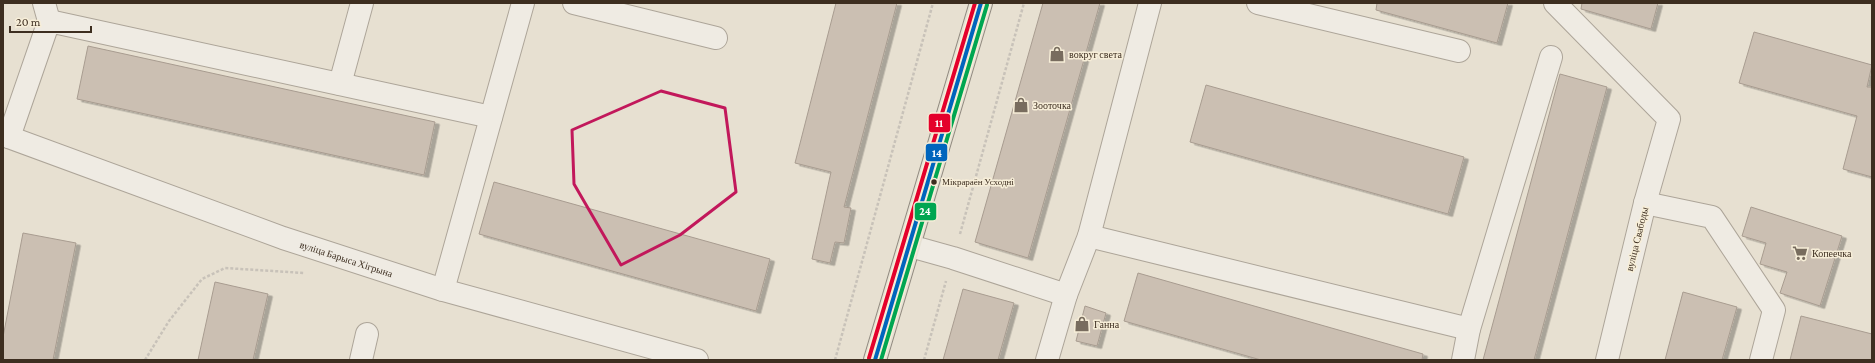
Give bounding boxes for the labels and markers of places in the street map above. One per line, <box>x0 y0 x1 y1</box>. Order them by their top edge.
shop icon: вокруг света <box>1048 45 1066 63</box>
place label: вокруг света <box>1069 49 1122 60</box>
shop icon: Зооточка <box>1012 96 1030 114</box>
place label: Зооточка <box>1033 100 1072 111</box>
marker: Мікрараён Усходні <box>929 177 939 187</box>
place label: Мікрараён Усходні <box>942 177 1014 187</box>
supermarket icon: Копеечка <box>1791 244 1809 262</box>
place label: Копеечка <box>1812 248 1852 259</box>
shop icon: Ганна <box>1073 315 1091 333</box>
place label: Ганна <box>1094 319 1120 330</box>

